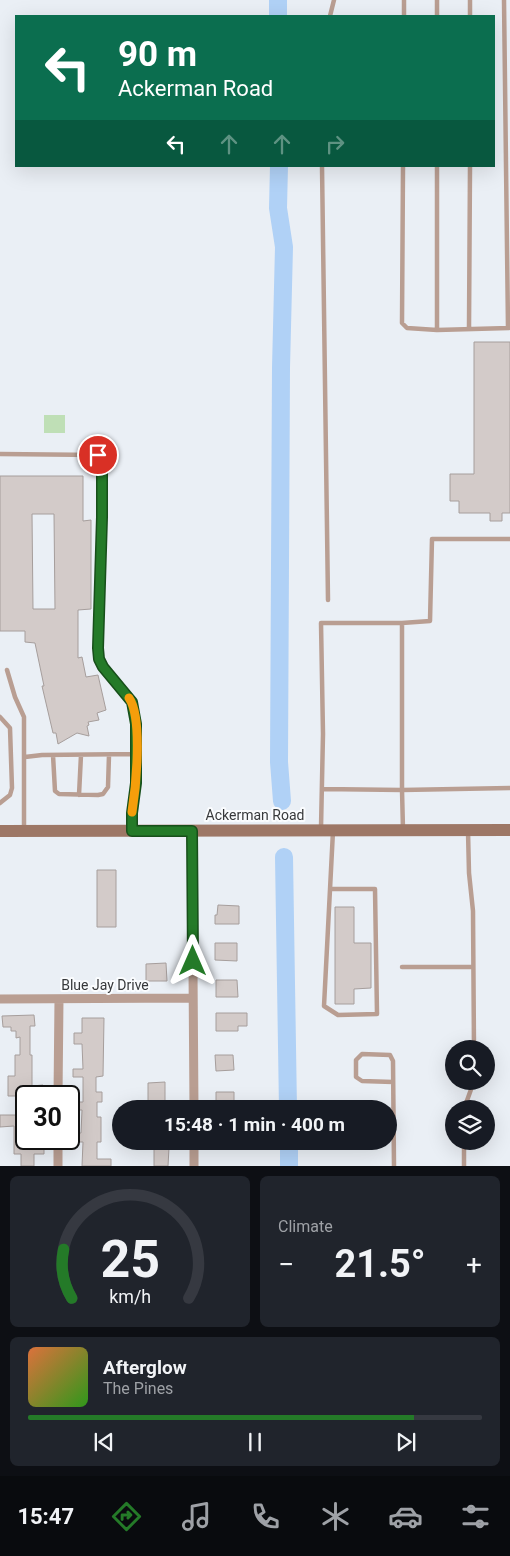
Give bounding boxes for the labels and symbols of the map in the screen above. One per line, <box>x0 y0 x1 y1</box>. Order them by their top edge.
pin <box>77 434 119 476</box>
street label: Ackerman Road <box>206 807 304 823</box>
position arrow <box>166 934 218 986</box>
street label: Blue Jay Drive <box>61 977 149 993</box>
speed limit sign: 30 <box>15 1085 80 1150</box>

